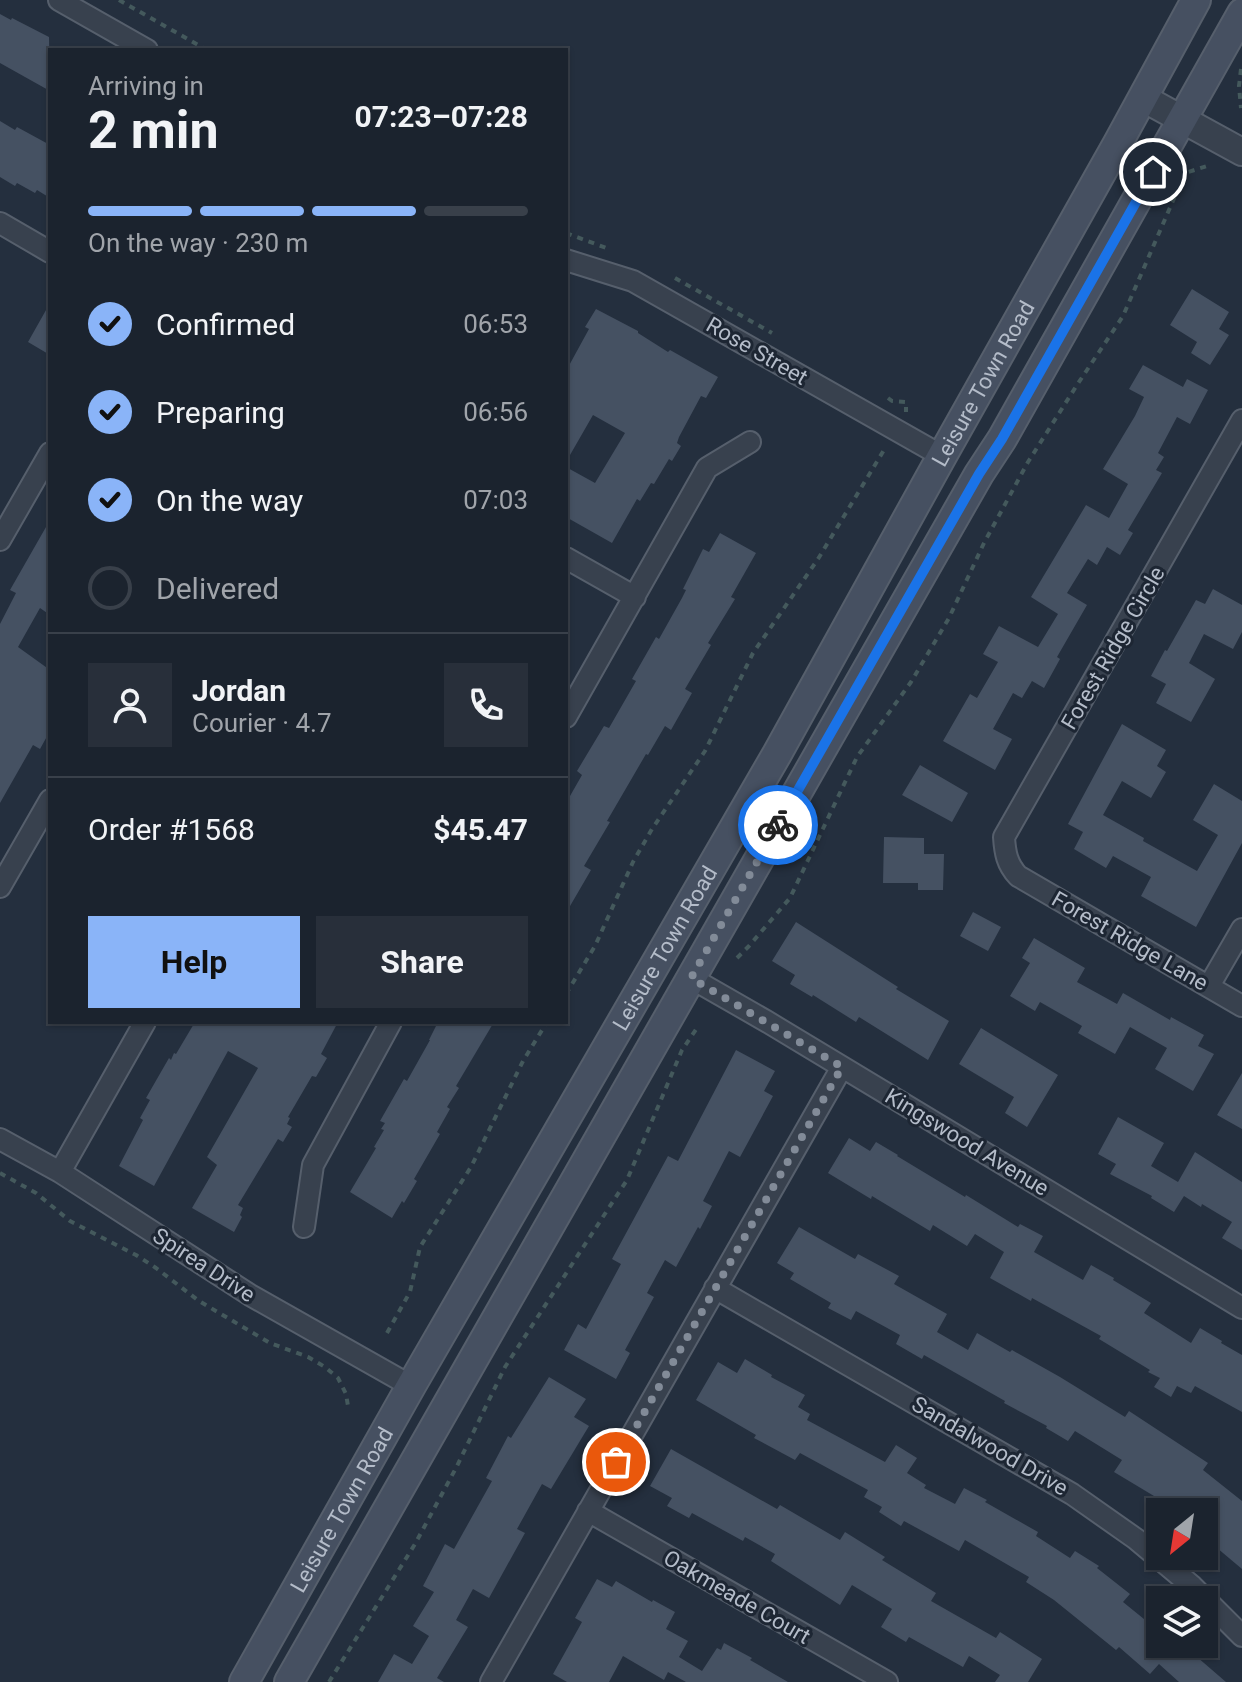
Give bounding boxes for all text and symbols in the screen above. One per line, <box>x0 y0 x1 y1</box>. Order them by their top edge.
text: Arriving in <box>88 71 204 101</box>
text: 07:23–07:28 <box>354 99 528 134</box>
text: 2 min <box>88 100 219 161</box>
pin <box>1119 138 1187 206</box>
icon: home <box>1131 150 1175 194</box>
text: On the way · 230 m <box>88 228 308 258</box>
street label: Leisure Town Road <box>926 296 1039 470</box>
icon: check <box>88 302 132 346</box>
text: Confirmed <box>156 307 295 342</box>
text: 06:53 <box>463 309 528 339</box>
street label: Rose Street <box>702 312 812 390</box>
icon: check <box>88 390 132 434</box>
text: Preparing <box>156 395 285 430</box>
text: 06:56 <box>463 397 528 427</box>
icon: check <box>88 478 132 522</box>
text: On the way <box>156 483 303 518</box>
text: 07:03 <box>463 485 528 515</box>
street label: Forest Ridge Circle <box>1056 562 1170 734</box>
text: Delivered <box>156 571 279 606</box>
button: person <box>88 663 172 747</box>
button: phone <box>444 663 528 747</box>
text: Jordan <box>192 673 286 708</box>
text: Courier · 4.7 <box>192 708 332 738</box>
courier <box>738 785 818 865</box>
icon: bike <box>756 803 800 847</box>
text: Order #1568 <box>88 812 255 847</box>
text: $45.47 <box>433 812 528 847</box>
street label: Leisure Town Road <box>607 861 722 1035</box>
street label: Forest Ridge Lane <box>1048 886 1212 996</box>
button: Help <box>88 916 300 1008</box>
button: Share <box>316 916 528 1008</box>
street label: Kingswood Avenue <box>881 1083 1053 1201</box>
street label: Spirea Drive <box>148 1223 260 1307</box>
street label: Sandalwood Drive <box>908 1391 1072 1501</box>
street label: Leisure Town Road <box>285 1423 398 1597</box>
pin <box>582 1428 650 1496</box>
icon: bag <box>594 1440 638 1484</box>
north arrow <box>1146 1498 1218 1570</box>
map controls <box>1146 1498 1218 1658</box>
street label: Oakmeade Court <box>659 1545 815 1649</box>
button: layers <box>1146 1586 1218 1658</box>

